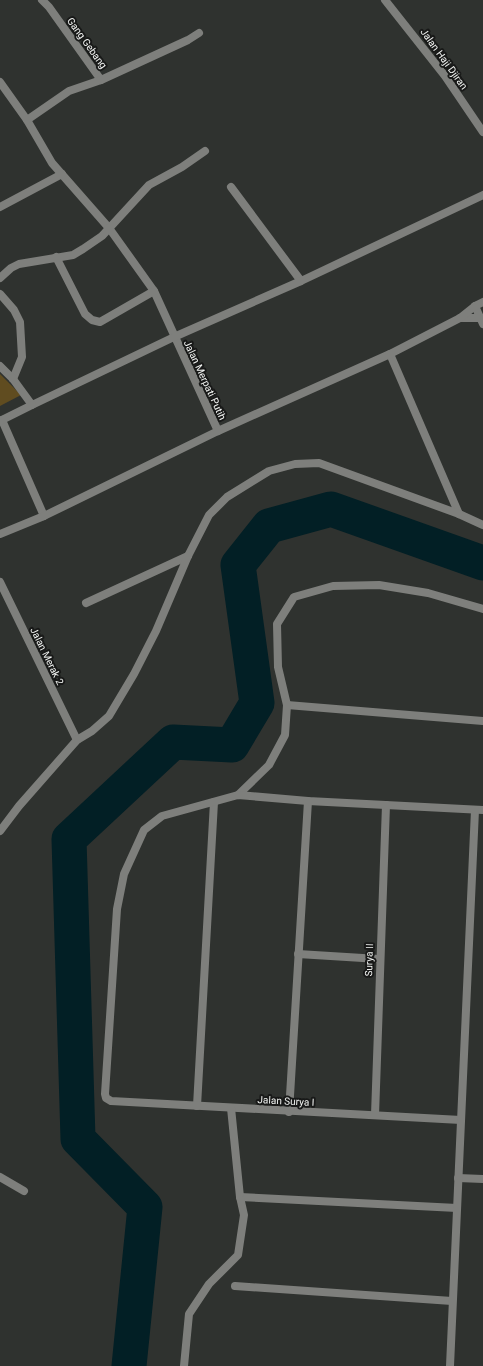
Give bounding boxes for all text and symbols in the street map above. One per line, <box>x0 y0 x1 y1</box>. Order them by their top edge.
street label: Gang Gebang <box>65 15 109 71</box>
street label: Jalan Haji Djiran <box>418 27 470 91</box>
street label: Jalan Merpati Putih <box>182 338 228 422</box>
street label: Jalan Merak 2 <box>28 625 66 687</box>
street label: Surya II <box>363 943 375 977</box>
street label: Jalan Surya I <box>257 1094 315 1108</box>

